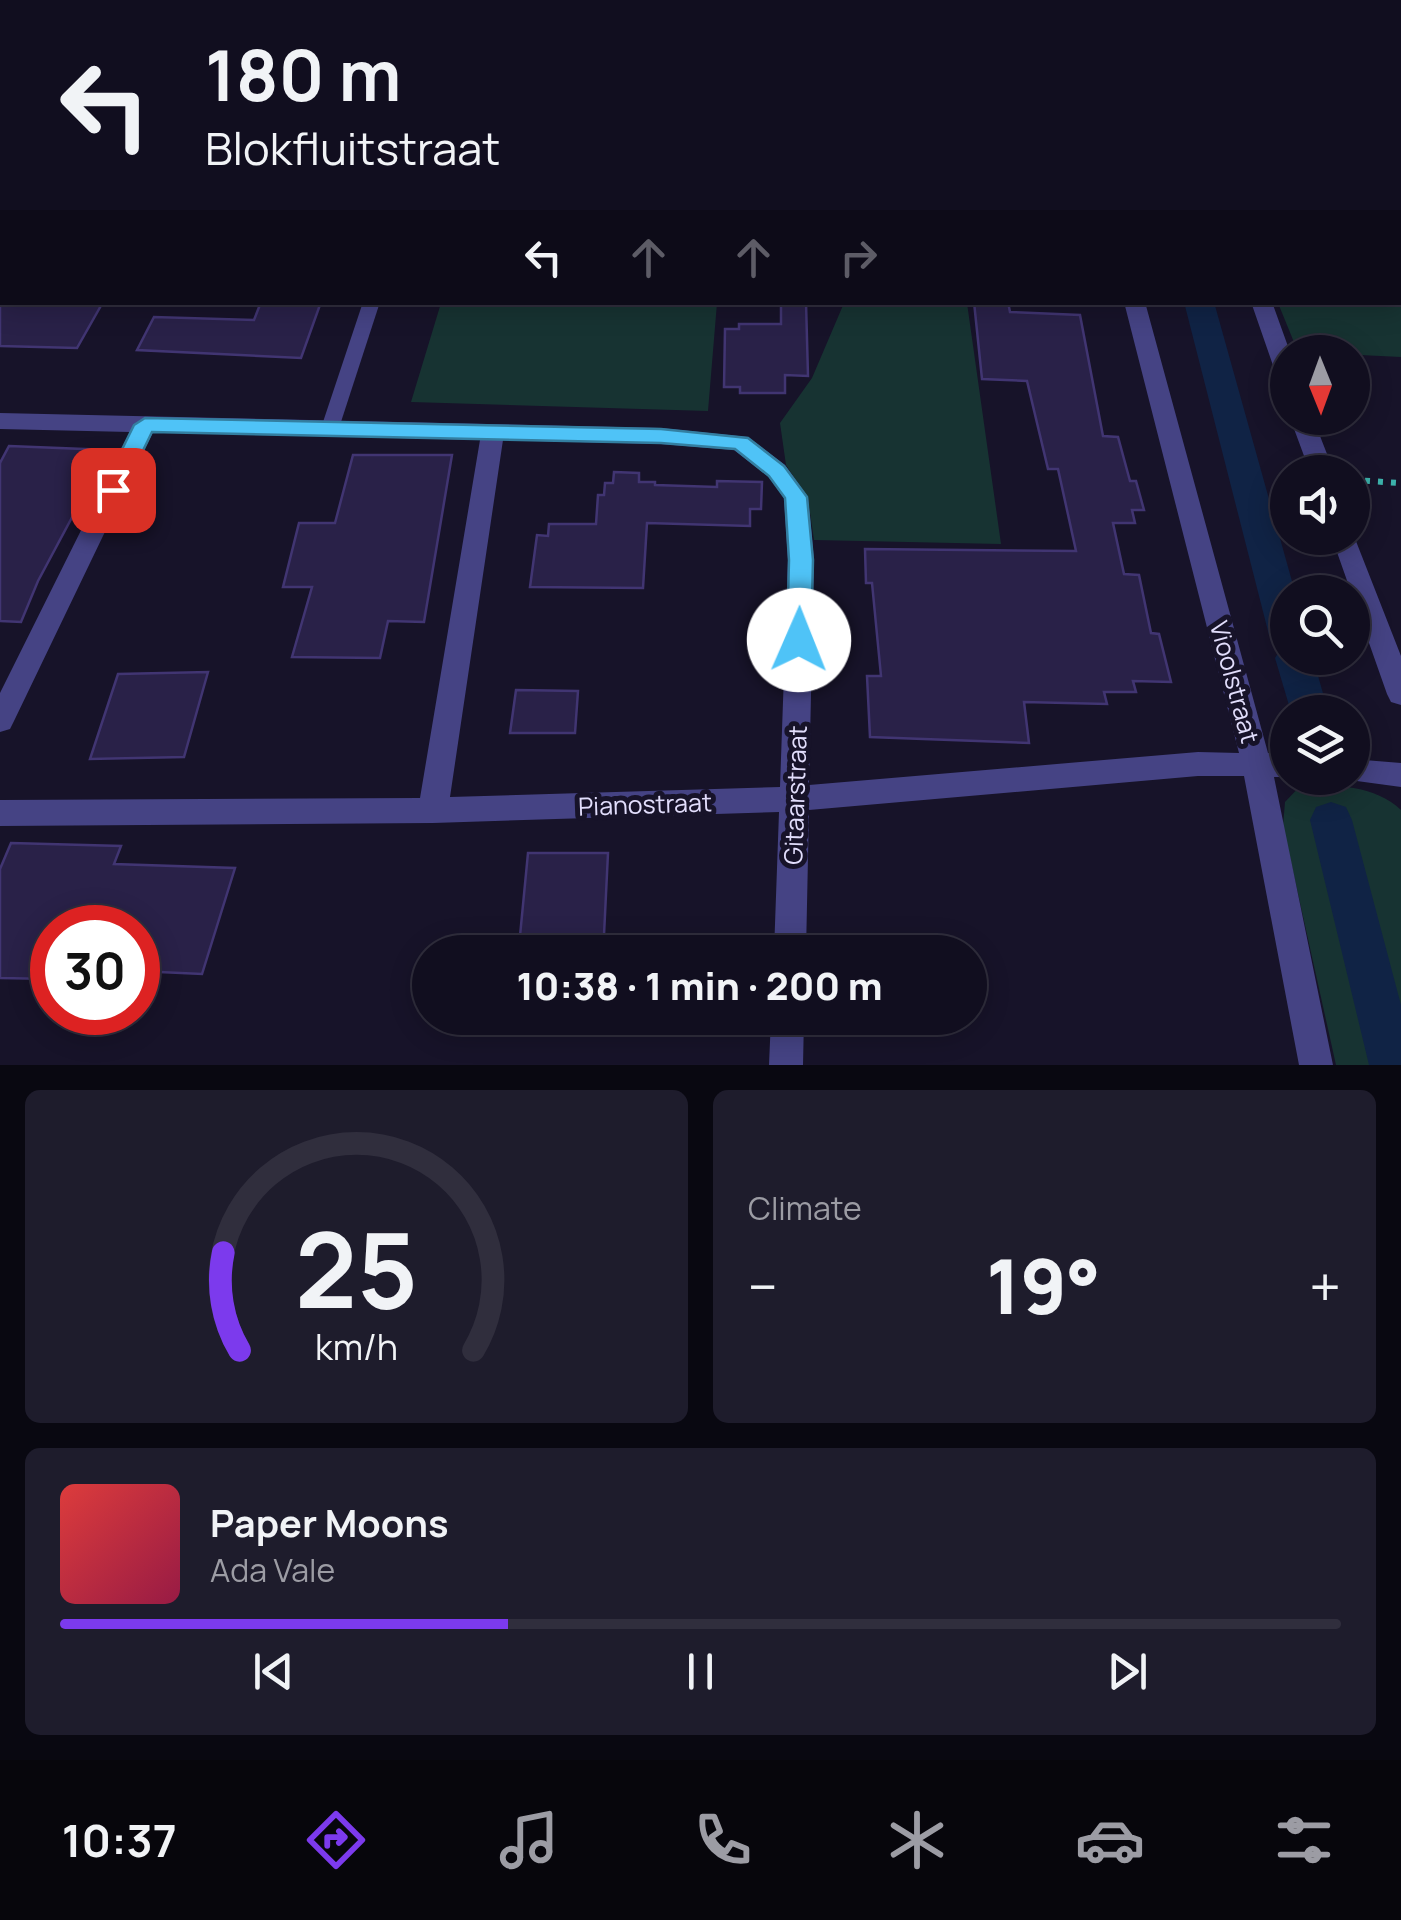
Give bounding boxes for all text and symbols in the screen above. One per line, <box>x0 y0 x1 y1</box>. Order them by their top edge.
text: 180 m <box>205 26 402 122</box>
icon: left <box>40 40 170 170</box>
text: Blokfluitstraat <box>205 117 500 179</box>
icon: left <box>516 230 571 285</box>
icon: ahead <box>621 230 676 285</box>
icon: ahead <box>726 230 781 285</box>
icon: right <box>831 230 886 285</box>
north arrow <box>1270 335 1370 435</box>
map controls <box>1270 335 1370 795</box>
pin <box>71 448 156 533</box>
button: sound <box>1270 455 1370 555</box>
icon: arrive <box>86 463 141 518</box>
button: search <box>1270 575 1370 675</box>
position arrow <box>747 588 851 692</box>
street label: Vioolstraat <box>1202 617 1268 747</box>
button: layers <box>1270 695 1370 795</box>
street label: Gitaarstraat <box>775 725 815 865</box>
street label: Pianostraat <box>578 784 712 824</box>
speed limit sign: 30 <box>30 905 160 1035</box>
text: 10:38 · 1 min · 200 m <box>517 959 882 1011</box>
text: Climate <box>748 1186 862 1230</box>
text: 25 <box>295 1197 418 1339</box>
text: 19° <box>986 1234 1101 1337</box>
text: − <box>748 1248 778 1324</box>
text: + <box>1309 1248 1341 1324</box>
text: km/h <box>315 1322 398 1371</box>
text: Paper Moons <box>210 1496 449 1548</box>
text: Ada Vale <box>210 1548 335 1592</box>
icon: previous <box>246 1644 301 1699</box>
icon: pause <box>673 1644 728 1699</box>
icon: next <box>1100 1644 1155 1699</box>
icon: directions <box>301 1805 371 1875</box>
icon: music <box>494 1805 564 1875</box>
icon: phone <box>688 1805 758 1875</box>
icon: climate <box>882 1805 952 1875</box>
icon: car <box>1075 1805 1145 1875</box>
icon: filters <box>1269 1805 1339 1875</box>
text: 10:37 <box>62 1809 177 1871</box>

